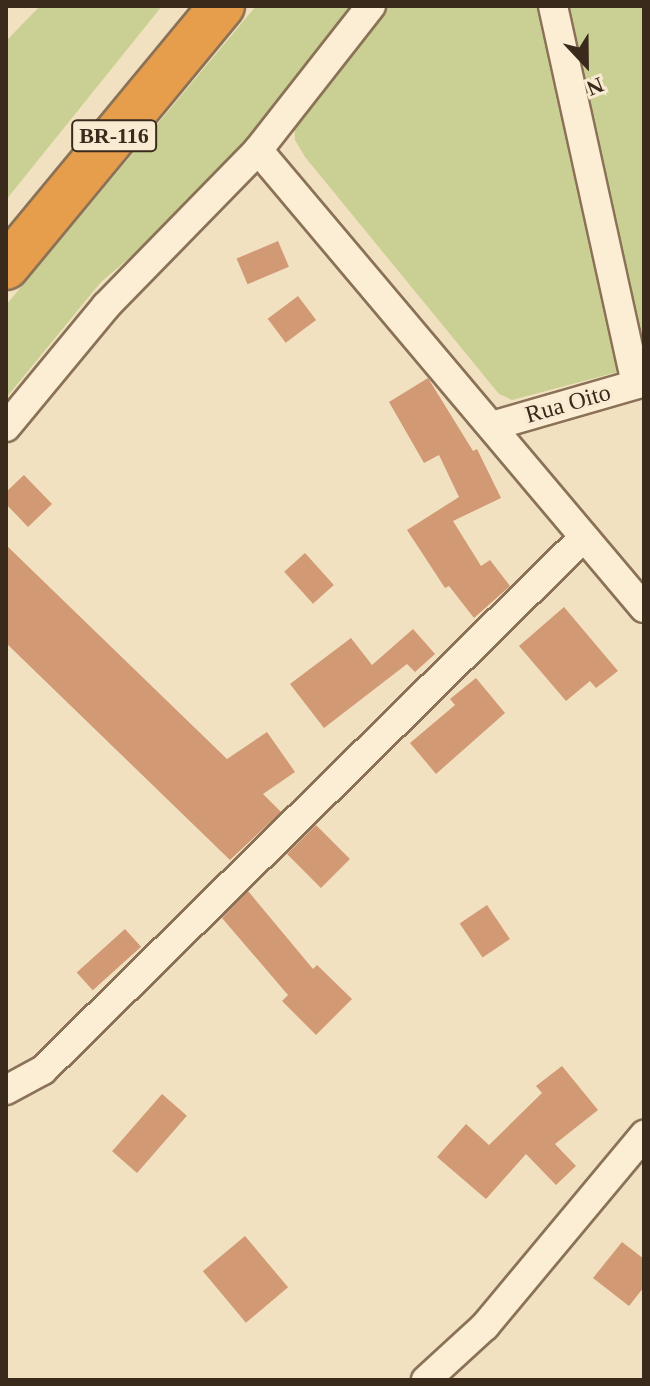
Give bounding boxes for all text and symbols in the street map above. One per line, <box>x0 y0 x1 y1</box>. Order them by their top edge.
north arrow <box>546 24 626 104</box>
text: N <box>583 72 607 101</box>
road number: BR-116 <box>70 118 158 154</box>
street label: Rua Oito <box>522 378 614 430</box>

